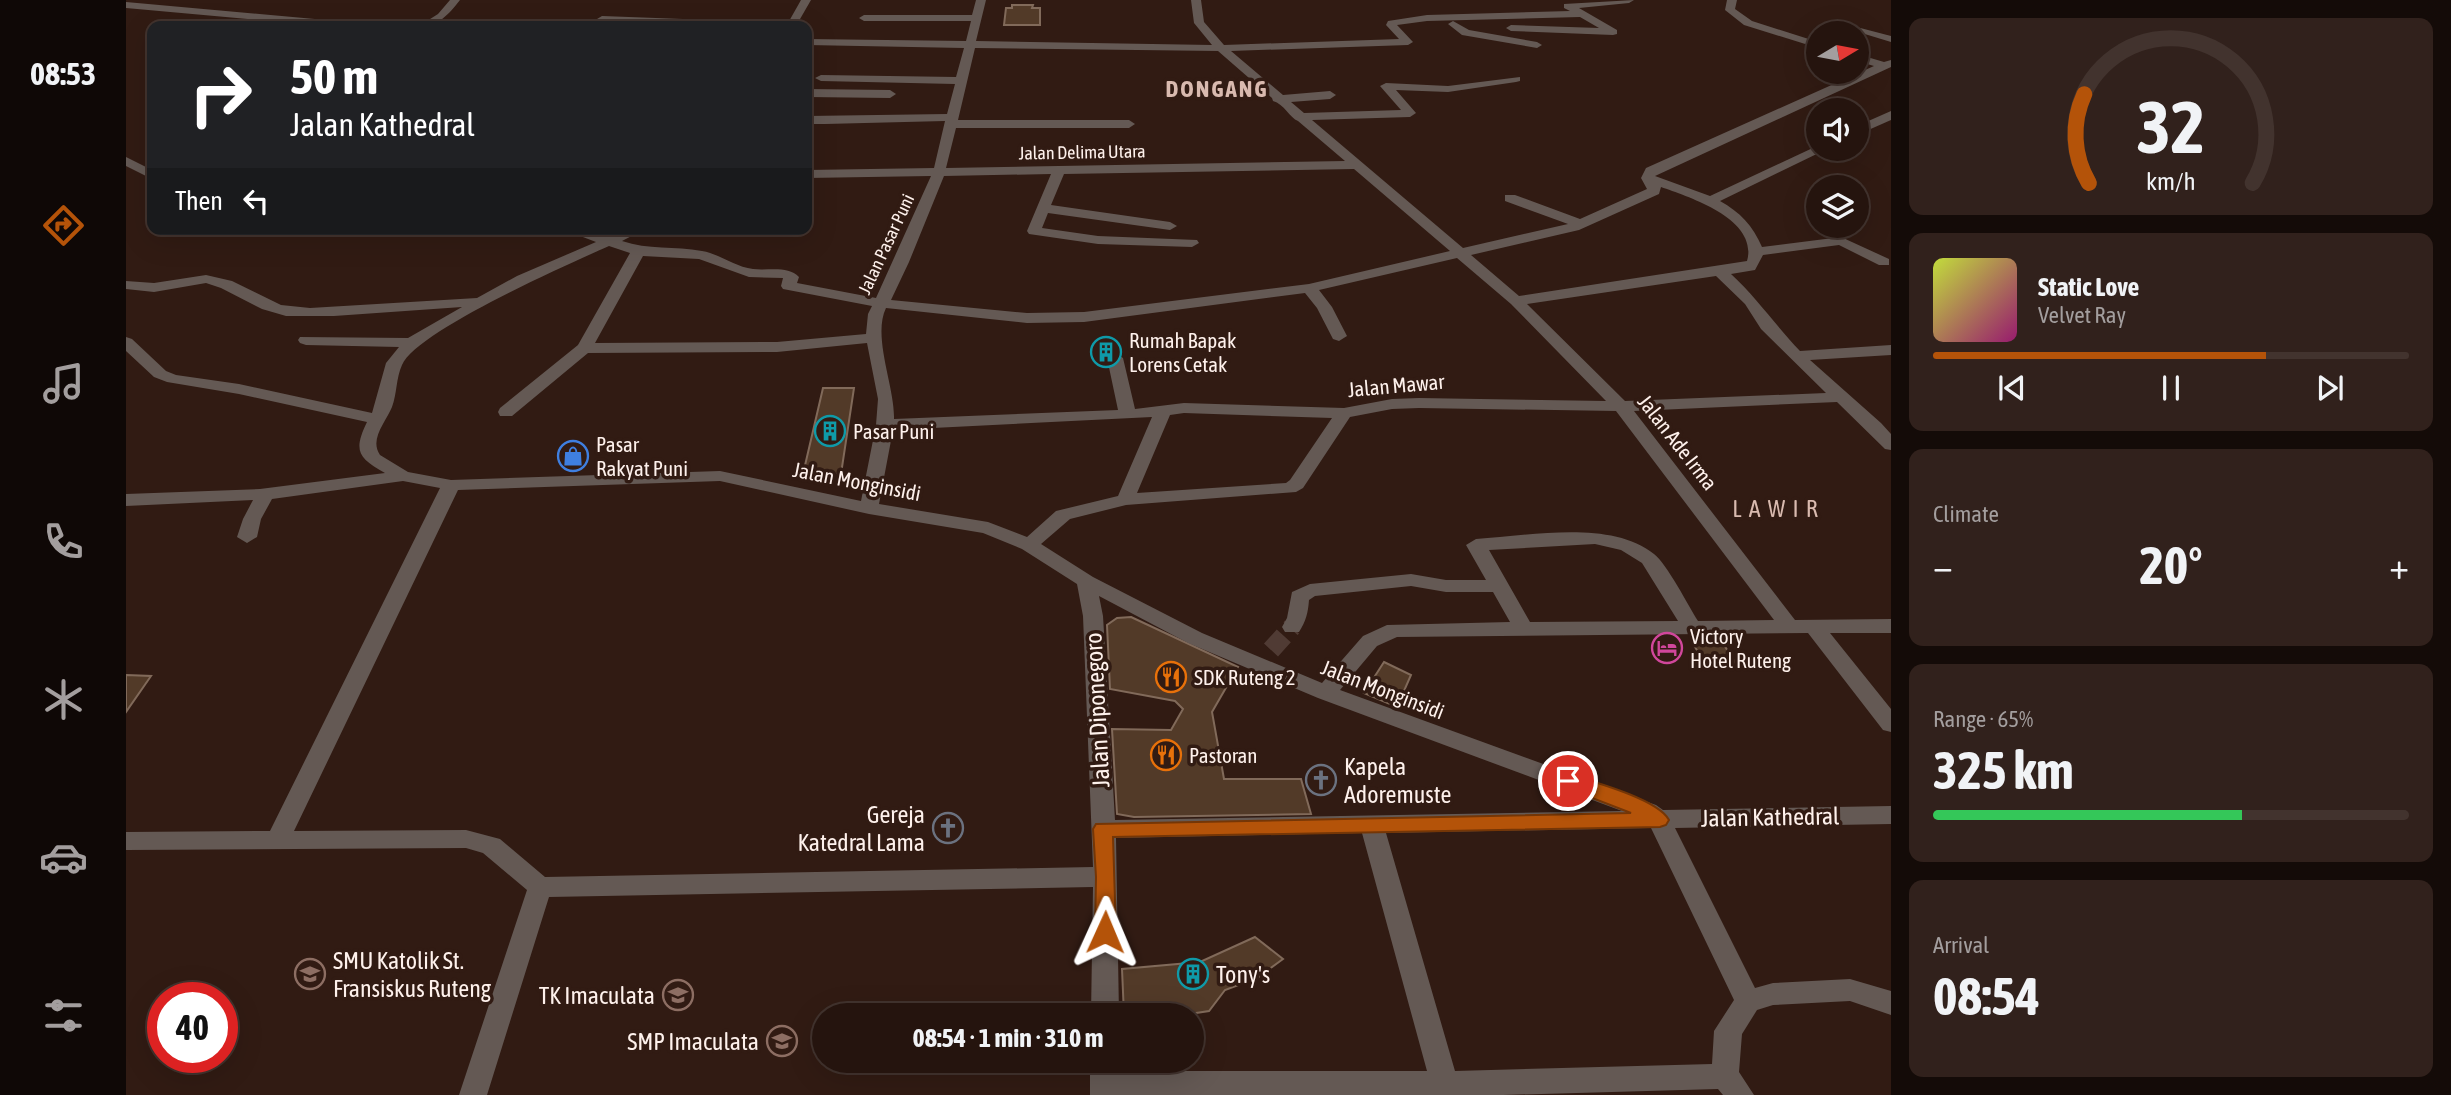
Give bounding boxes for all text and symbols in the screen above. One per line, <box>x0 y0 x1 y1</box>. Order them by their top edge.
north arrow <box>1806 21 1869 84</box>
map controls <box>1806 21 1869 238</box>
text: 50 m <box>290 48 378 104</box>
icon: right <box>175 49 266 140</box>
text: 08:53 <box>30 55 96 92</box>
district label: DONGANG <box>1165 76 1269 102</box>
text: 32 <box>2137 85 2205 168</box>
button: sound <box>1806 98 1869 161</box>
text: Jalan Kathedral <box>290 106 475 143</box>
street label: Jalan Delima Utara <box>1018 140 1146 164</box>
text: km/h <box>2146 167 2196 195</box>
button: layers <box>1806 175 1869 238</box>
icon: left <box>237 182 275 220</box>
text: Then <box>175 186 223 216</box>
street label: Jalan Pasar Puni <box>854 191 918 297</box>
icon: directions <box>39 201 88 250</box>
text: Static Love <box>2038 272 2139 302</box>
text: Velvet Ray <box>2038 302 2126 328</box>
place label: Rumah Bapak Lorens Cetak <box>1129 328 1236 376</box>
building icon: Rumah Bapak Lorens Cetak <box>1089 335 1123 369</box>
icon: music <box>39 359 88 408</box>
street label: Jalan Mawar <box>1347 369 1446 401</box>
icon: previous <box>1993 369 2031 407</box>
icon: pause <box>2152 369 2190 407</box>
icon: next <box>2311 369 2349 407</box>
street label: Jalan Ade Irma <box>1633 390 1723 494</box>
building icon: Pasar Puni <box>813 414 847 448</box>
place label: Pasar Puni <box>853 419 934 443</box>
place label: Pasar Rakyat Puni <box>596 432 688 480</box>
shop icon: Pasar Rakyat Puni <box>556 439 590 473</box>
street label: Jalan Monginsidi <box>791 457 923 505</box>
district label: L A W I R <box>1732 495 1820 522</box>
text: Climate <box>1933 501 1999 527</box>
icon: phone <box>39 517 88 566</box>
text: 20° <box>2139 535 2203 595</box>
text: − <box>1933 544 1953 587</box>
text: + <box>2389 544 2409 587</box>
place label: Victory Hotel Ruteng <box>1690 624 1791 672</box>
hotel icon: Victory Hotel Ruteng <box>1650 631 1684 665</box>
street label: Jalan Diponegoro <box>1079 632 1115 788</box>
street label: Jalan Monginsidi <box>1318 654 1448 724</box>
restaurant icon: SDK Ruteng 2 <box>1154 660 1188 694</box>
place label: SDK Ruteng 2 <box>1194 665 1296 689</box>
icon: climate <box>39 675 88 724</box>
text: Range · 65% <box>1933 706 2033 732</box>
restaurant icon: Pastoran <box>1149 738 1183 772</box>
text: 325 km <box>1933 740 2074 800</box>
place label: Pastoran <box>1189 743 1257 767</box>
pin <box>1538 751 1598 811</box>
place label: Kapela Adoremuste <box>1344 753 1451 808</box>
icon: arrive <box>1549 762 1587 800</box>
church icon: Kapela Adoremuste <box>1304 763 1338 797</box>
place label: Gereja Katedral Lama <box>797 801 925 856</box>
street label: Jalan Kathedral <box>1700 802 1840 832</box>
church icon: Gereja Katedral Lama <box>931 811 965 845</box>
icon: car <box>39 833 88 882</box>
position arrow <box>1068 895 1142 969</box>
text: Arrival <box>1933 932 1989 958</box>
place label: SMU Katolik St. Fransiskus Ruteng <box>333 947 492 1002</box>
school or university icon: SMU Katolik St. Fransiskus Ruteng <box>293 957 327 991</box>
building icon: Tony's <box>1176 957 1210 991</box>
place label: Tony's <box>1216 961 1270 988</box>
text: 08:54 <box>1933 966 2040 1026</box>
school or university icon: TK Imaculata <box>661 978 695 1012</box>
speed limit sign: 40 <box>147 982 238 1073</box>
place label: TK Imaculata <box>539 982 655 1009</box>
icon: filters <box>39 991 88 1040</box>
text: 08:54 · 1 min · 310 m <box>913 1023 1103 1053</box>
school or university icon: SMP Imaculata <box>765 1024 799 1058</box>
place label: SMP Imaculata <box>627 1028 759 1055</box>

